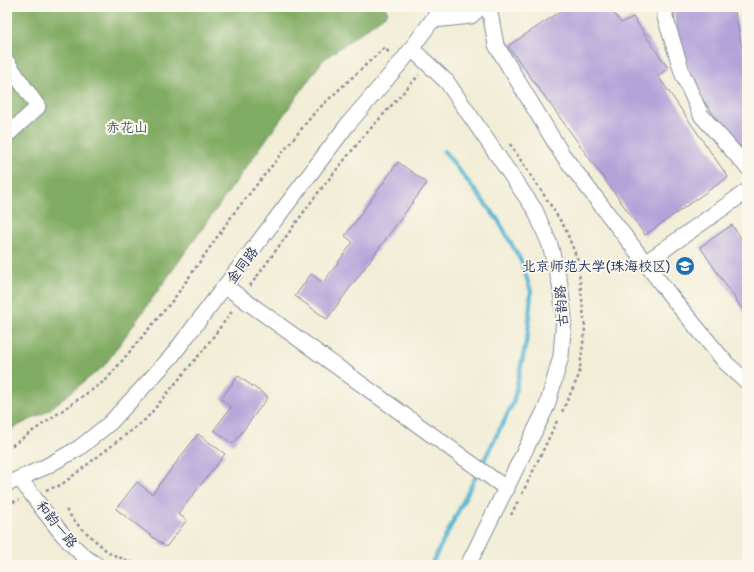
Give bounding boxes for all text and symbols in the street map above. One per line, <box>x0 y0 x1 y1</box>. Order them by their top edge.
park label: 赤花山 <box>106 119 148 136</box>
street label: 金同路 <box>223 243 262 287</box>
school or university icon: 北京师范大学(珠海校区) <box>674 255 696 277</box>
place label: 北京师范大学(珠海校区) <box>522 258 671 275</box>
street label: 古韵路 <box>552 284 571 328</box>
street label: 和韵一路 <box>32 497 81 551</box>

